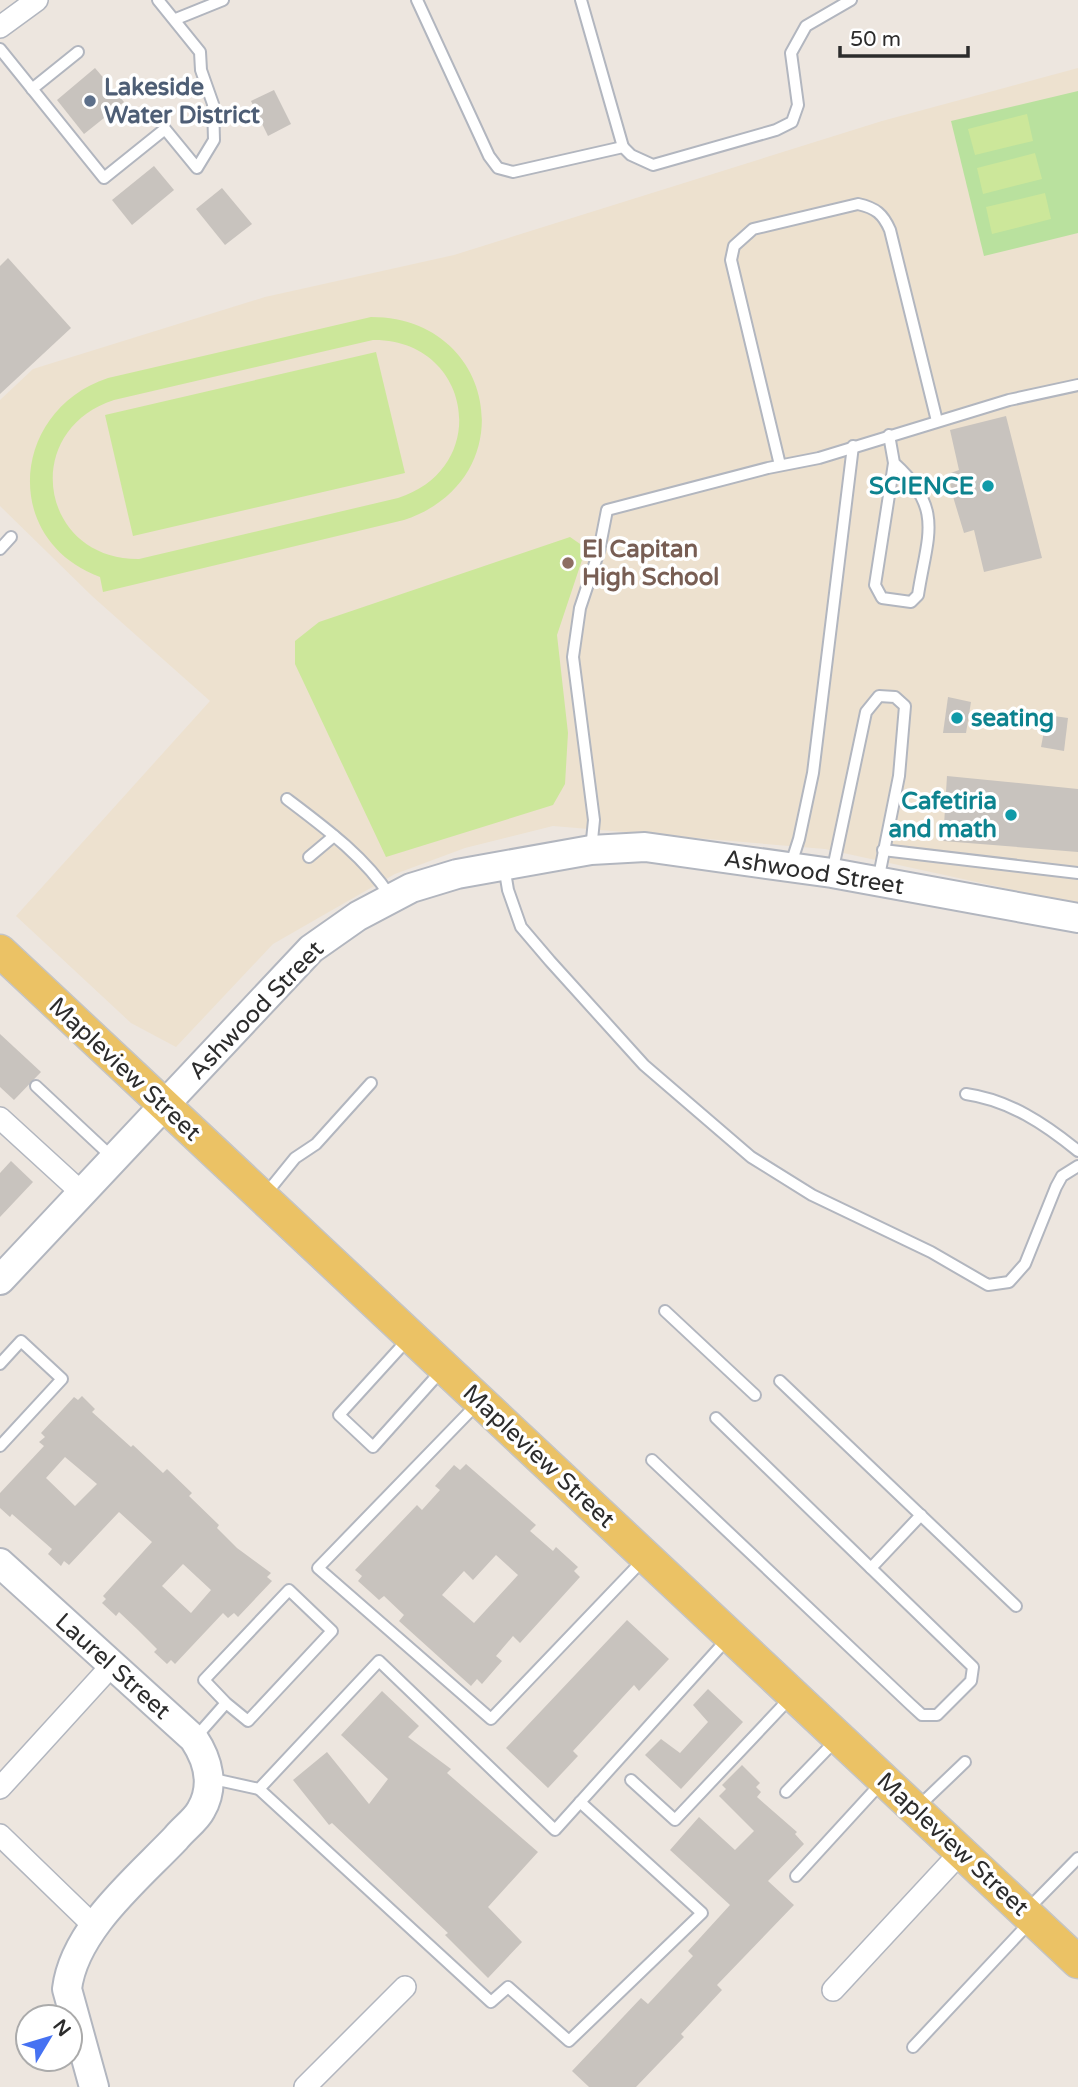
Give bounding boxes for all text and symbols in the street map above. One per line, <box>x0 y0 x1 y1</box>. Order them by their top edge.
scale bar <box>840 14 968 58</box>
text: 50 m <box>850 27 901 52</box>
place label: Lakeside Water District <box>104 73 261 130</box>
marker: Lakeside Water District <box>82 93 98 109</box>
place label: SCIENCE <box>869 472 974 501</box>
marker: SCIENCE <box>980 478 996 494</box>
place label: El Capitan High School <box>582 535 719 592</box>
marker: El Capitan High School <box>560 555 576 571</box>
place label: seating <box>971 704 1054 733</box>
marker: seating <box>949 710 965 726</box>
place label: Cafetiria and math <box>888 787 997 844</box>
marker: Cafetiria and math <box>1003 807 1019 823</box>
street label: Ashwood Street <box>722 844 906 901</box>
street label: Ashwood Street <box>183 935 330 1086</box>
street label: Mapleview Street <box>43 991 207 1147</box>
street label: Mapleview Street <box>457 1378 621 1534</box>
street label: Laurel Street <box>49 1607 176 1726</box>
street label: Mapleview Street <box>871 1766 1035 1922</box>
north arrow <box>14 2003 84 2073</box>
text: N <box>48 2015 75 2041</box>

